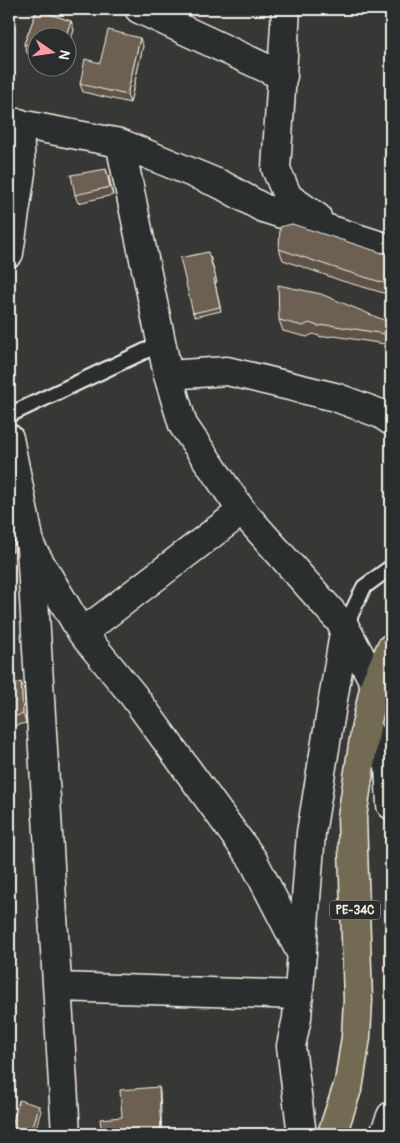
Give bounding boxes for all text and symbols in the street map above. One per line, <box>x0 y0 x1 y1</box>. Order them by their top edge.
north arrow <box>28 28 78 78</box>
text: N <box>55 48 74 61</box>
road number: PE-34C <box>330 900 380 920</box>

